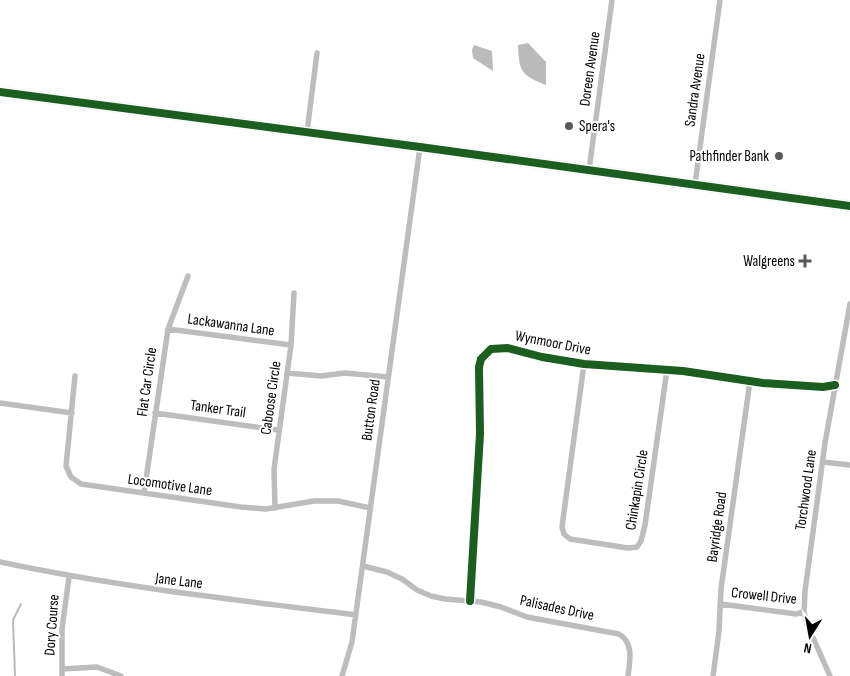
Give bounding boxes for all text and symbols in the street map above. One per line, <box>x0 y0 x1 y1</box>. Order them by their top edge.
street label: Doreen Avenue <box>575 30 605 108</box>
street label: Sandra Avenue <box>680 52 710 128</box>
place label: Spera's <box>579 117 615 136</box>
marker: Spera's <box>563 120 575 132</box>
place label: Pathfinder Bank <box>689 147 769 166</box>
marker: Pathfinder Bank <box>773 150 785 162</box>
place label: Walgreens <box>743 252 795 271</box>
marker: Walgreens <box>799 255 811 267</box>
street label: Lackawanna Lane <box>186 310 276 340</box>
street label: Wynmoor Drive <box>513 326 593 360</box>
street label: Flat Car Circle <box>133 346 161 418</box>
street label: Caboose Circle <box>256 360 286 436</box>
street label: Button Road <box>357 378 385 442</box>
street label: Tanker Trail <box>189 396 247 422</box>
street label: Chinkapin Circle <box>621 448 653 532</box>
street label: Torchwood Lane <box>791 449 821 531</box>
street label: Locomotive Lane <box>127 470 213 500</box>
street label: Bayridge Road <box>703 491 731 563</box>
street label: Jane Lane <box>153 569 204 593</box>
street label: Crowell Drive <box>730 583 798 609</box>
street label: Palisades Drive <box>518 591 596 625</box>
street label: Dory Course <box>40 594 64 656</box>
north arrow <box>785 611 835 661</box>
text: N <box>802 639 813 657</box>

